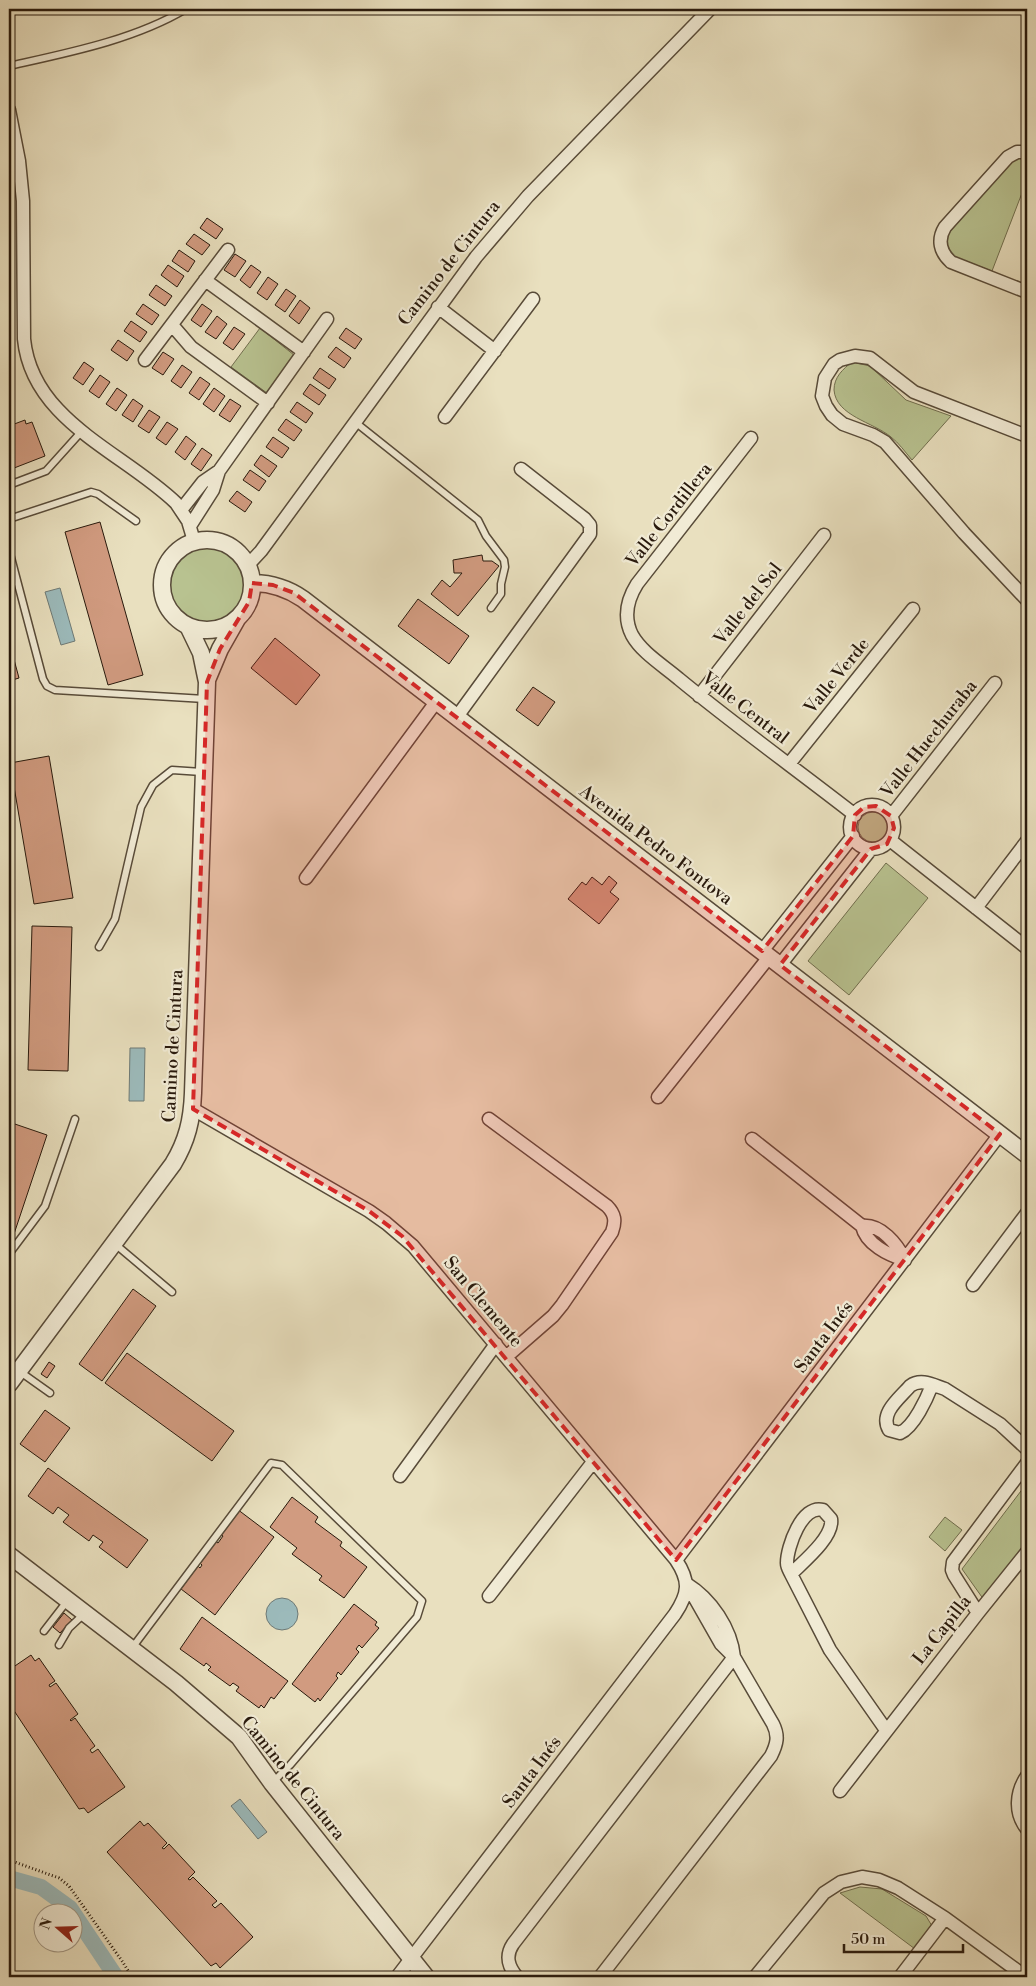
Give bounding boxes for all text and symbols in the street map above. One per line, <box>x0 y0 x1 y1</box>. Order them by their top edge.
street label: Camino de Cintura <box>393 195 506 330</box>
street label: Valle Cordillera <box>620 457 718 573</box>
street label: Valle del Sol <box>708 558 788 650</box>
street label: Valle Verde <box>799 633 875 719</box>
street label: Valle Central <box>696 666 794 750</box>
street label: Valle Huechuraba <box>875 675 983 804</box>
street label: Avenida Pedro Fontova <box>574 779 738 911</box>
street label: Camino de Cintura <box>158 968 189 1123</box>
street label: San Clemente <box>438 1252 528 1352</box>
street label: Santa Inés <box>789 1296 859 1378</box>
street label: La Capilla <box>908 1590 977 1670</box>
street label: Camino de Cintura <box>236 1711 351 1845</box>
street label: Santa Inés <box>497 1731 567 1813</box>
north arrow <box>32 1904 82 1954</box>
text: N <box>36 1916 57 1932</box>
scale bar <box>844 1921 962 1953</box>
text: 50 m <box>851 1930 885 1949</box>

